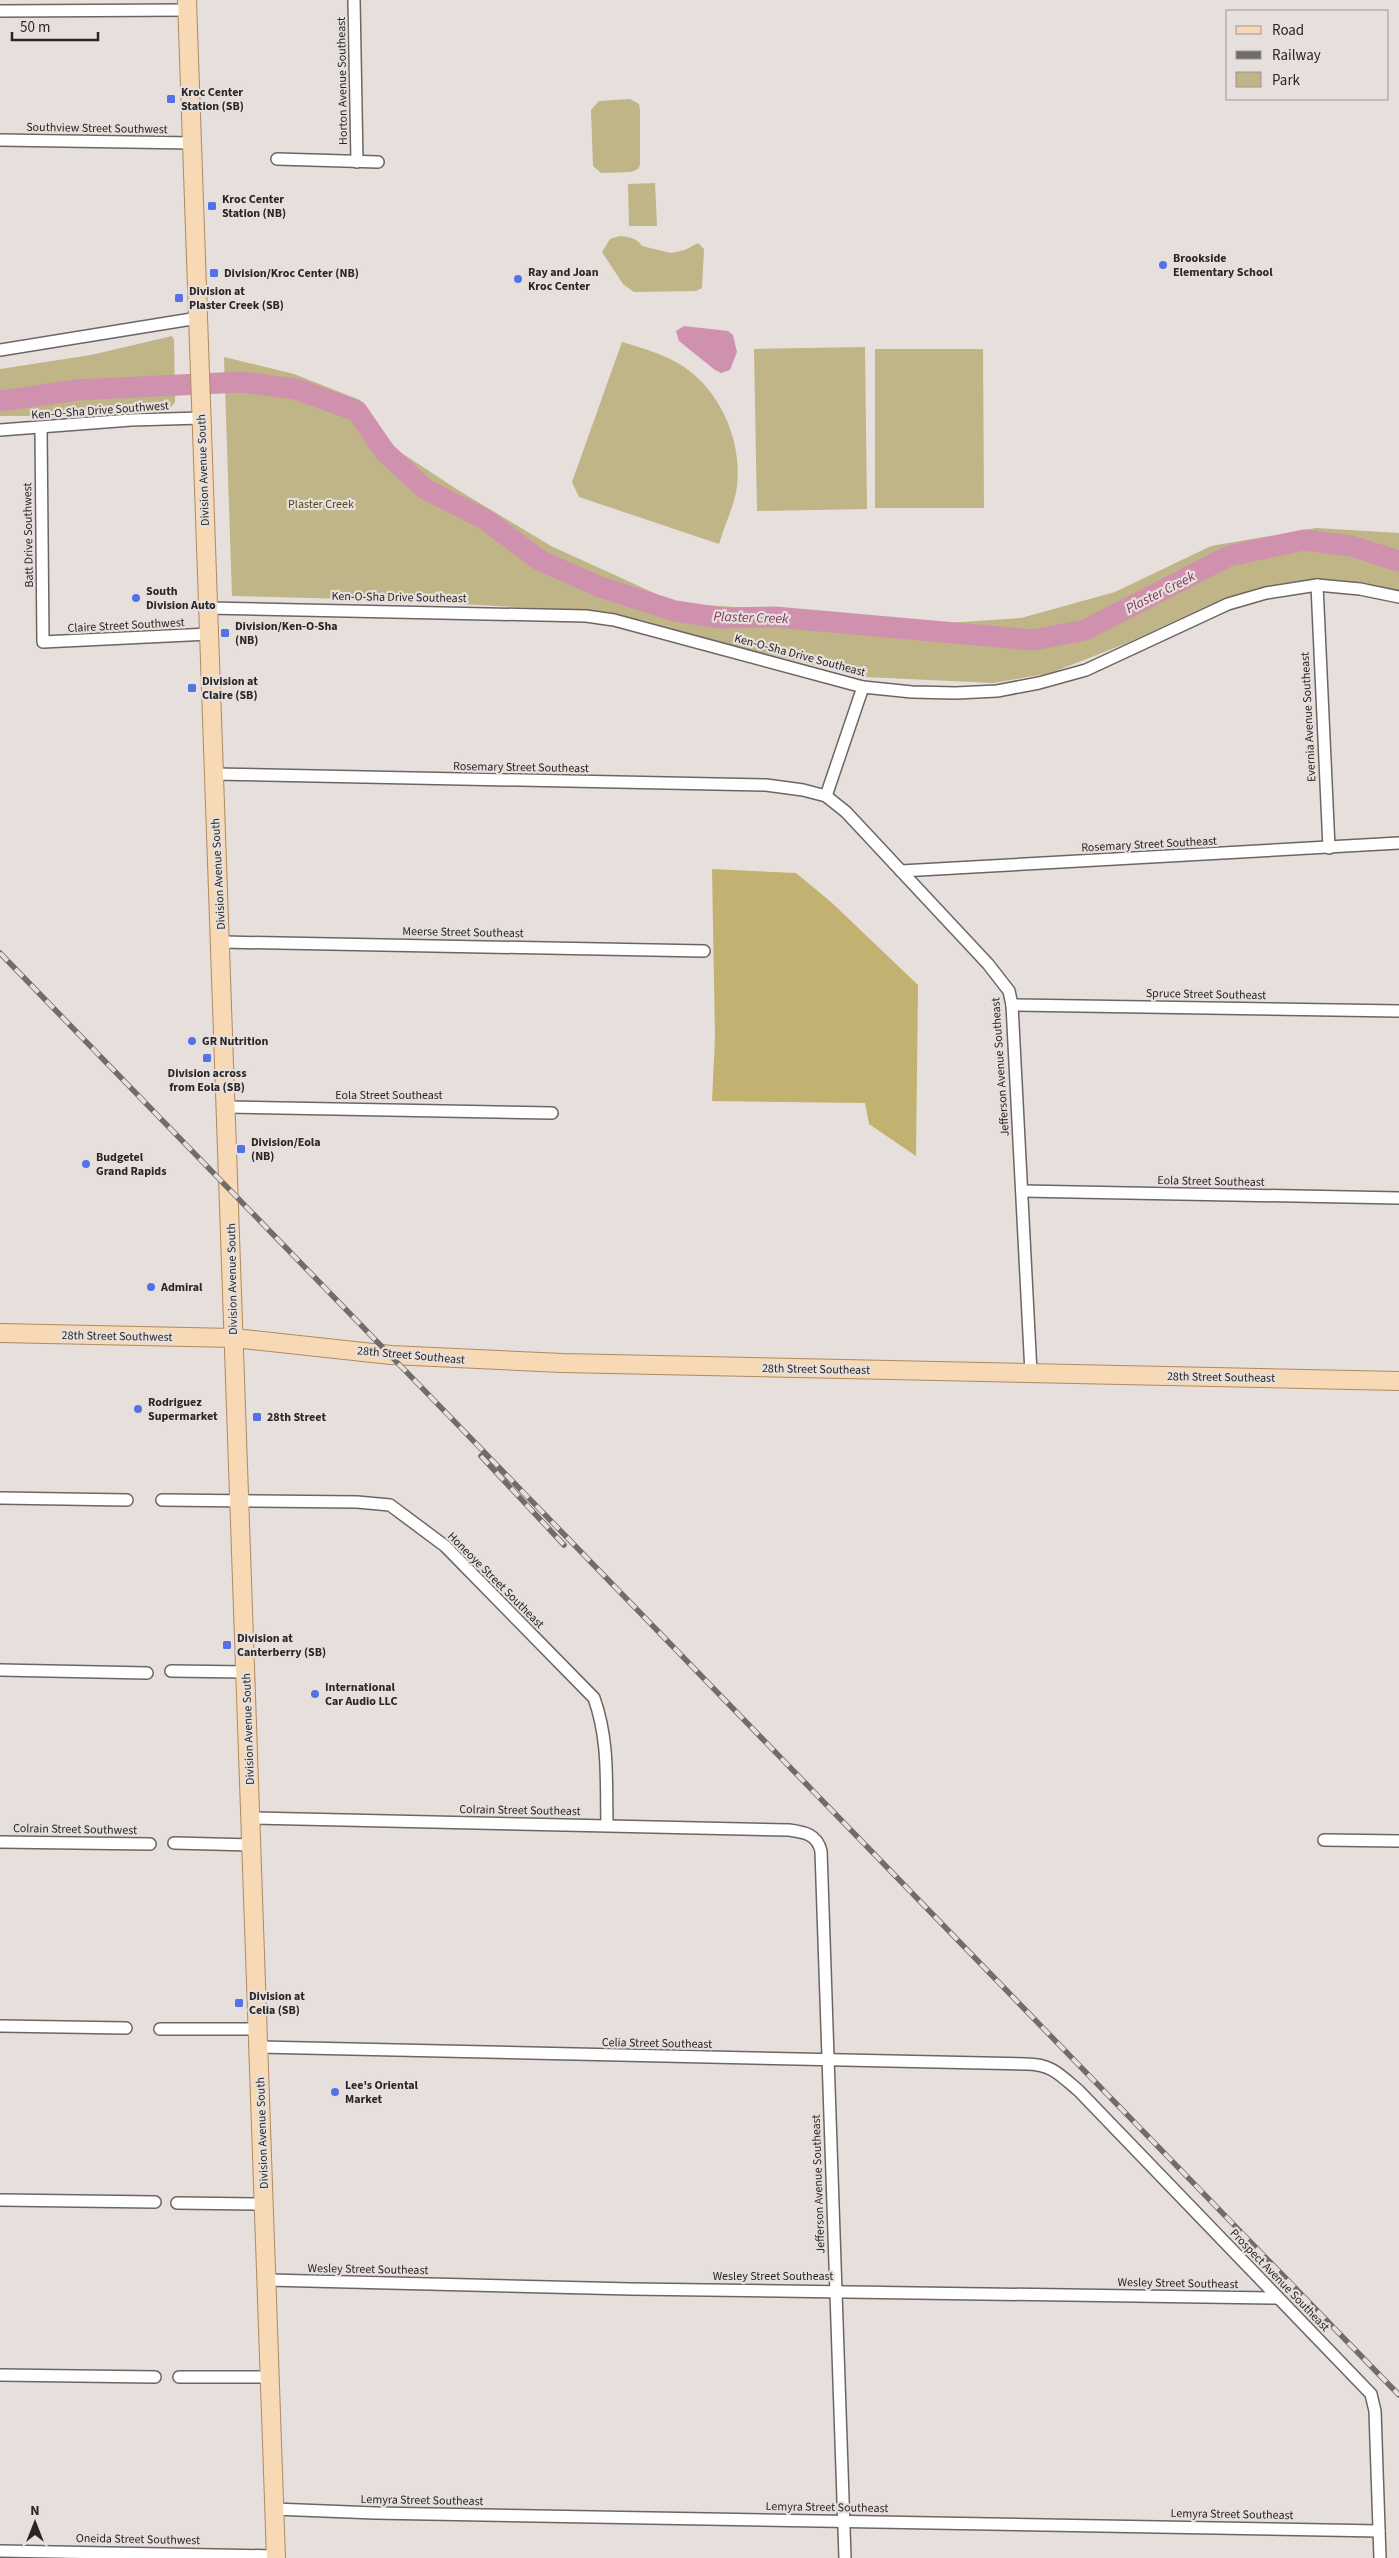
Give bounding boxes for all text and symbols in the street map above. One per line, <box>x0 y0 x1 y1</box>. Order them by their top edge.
scale bar <box>12 10 99 42</box>
legend <box>1226 10 1389 100</box>
text: 50 m <box>20 17 50 38</box>
street label: Horton Avenue Southeast <box>333 17 352 145</box>
text: Road <box>1272 20 1304 41</box>
text: Railway <box>1272 45 1321 66</box>
text: Park <box>1272 70 1301 91</box>
place label: Kroc Center Station (SB) <box>181 84 244 115</box>
marker: Kroc Center Station (SB) <box>165 93 177 105</box>
street label: Southview Street Southwest <box>26 119 168 138</box>
place label: Kroc Center Station (NB) <box>222 191 286 222</box>
marker: Kroc Center Station (NB) <box>206 200 218 212</box>
place label: Brookside Elementary School <box>1173 250 1273 281</box>
marker: Brookside Elementary School <box>1157 259 1169 271</box>
place label: Ray and Joan Kroc Center <box>528 264 599 295</box>
place label: Division/Kroc Center (NB) <box>224 265 359 282</box>
marker: Division/Kroc Center (NB) <box>208 267 220 279</box>
marker: Ray and Joan Kroc Center <box>512 273 524 285</box>
place label: Division at Plaster Creek (SB) <box>189 283 284 314</box>
marker: Division at Plaster Creek (SB) <box>173 292 185 304</box>
street label: Ken-O-Sha Drive Southwest <box>31 397 169 424</box>
street label: Division Avenue South <box>193 414 214 526</box>
street label: Batt Drive Southwest <box>19 482 38 588</box>
park label: Plaster Creek <box>288 496 354 513</box>
water label: Plaster Creek <box>1122 567 1199 619</box>
place label: South Division Auto <box>146 583 216 614</box>
street label: Ken-O-Sha Drive Southeast <box>331 588 467 607</box>
marker: South Division Auto <box>130 592 142 604</box>
water label: Plaster Creek <box>713 607 789 629</box>
street label: Claire Street Southwest <box>67 614 185 637</box>
place label: Division/Ken-O-Sha (NB) <box>235 618 338 649</box>
marker: Division/Ken-O-Sha (NB) <box>219 627 231 639</box>
street label: Ken-O-Sha Drive Southeast <box>732 630 867 681</box>
street label: Evernia Avenue Southeast <box>1297 652 1320 782</box>
place label: Division at Claire (SB) <box>202 673 258 704</box>
marker: Division at Claire (SB) <box>186 682 198 694</box>
street label: Rosemary Street Southeast <box>453 758 589 777</box>
street label: Division Avenue South <box>207 818 230 930</box>
street label: Rosemary Street Southeast <box>1081 832 1217 857</box>
street label: Meerse Street Southeast <box>402 923 524 942</box>
street label: Spruce Street Southeast <box>1146 985 1266 1004</box>
street label: Jefferson Avenue Southeast <box>987 997 1014 1137</box>
place label: GR Nutrition <box>202 1033 268 1050</box>
marker: GR Nutrition <box>186 1035 198 1047</box>
marker: Division across from Eola (SB) <box>201 1052 213 1064</box>
place label: Division across from Eola (SB) <box>168 1065 246 1096</box>
street label: Eola Street Southeast <box>335 1087 443 1104</box>
place label: Division/Eola (NB) <box>251 1134 321 1165</box>
marker: Division/Eola (NB) <box>235 1143 247 1155</box>
place label: Budgetel Grand Rapids <box>96 1149 167 1180</box>
marker: Budgetel Grand Rapids <box>80 1158 92 1170</box>
street label: Eola Street Southeast <box>1157 1172 1265 1191</box>
street label: Division Avenue South <box>223 1223 242 1335</box>
place label: Admiral <box>160 1279 203 1296</box>
marker: Admiral <box>145 1281 157 1293</box>
street label: 28th Street Southwest <box>61 1327 173 1346</box>
street label: 28th Street Southeast <box>356 1342 466 1369</box>
street label: 28th Street Southeast <box>762 1360 870 1379</box>
street label: 28th Street Southeast <box>1167 1368 1275 1387</box>
place label: Rodriguez Supermarket <box>148 1394 218 1425</box>
marker: Rodriguez Supermarket <box>132 1403 144 1415</box>
place label: 28th Street <box>267 1409 326 1426</box>
marker: 28th Street <box>251 1411 263 1423</box>
street label: Honeoye Street Southeast <box>444 1528 548 1632</box>
place label: Division at Canterberry (SB) <box>237 1630 326 1661</box>
marker: Division at Canterberry (SB) <box>221 1639 233 1651</box>
street label: Division Avenue South <box>238 1673 259 1785</box>
place label: International Car Audio LLC <box>325 1679 397 1710</box>
marker: International Car Audio LLC <box>309 1688 321 1700</box>
street label: Colrain Street Southeast <box>459 1801 581 1820</box>
street label: Colrain Street Southwest <box>13 1820 137 1839</box>
place label: Division at Celia (SB) <box>249 1988 305 2019</box>
marker: Division at Celia (SB) <box>233 1997 245 2009</box>
street label: Celia Street Southeast <box>602 2034 712 2053</box>
street label: Division Avenue South <box>252 2077 273 2189</box>
place label: Lee's Oriental Market <box>345 2077 419 2108</box>
marker: Lee's Oriental Market <box>329 2086 341 2098</box>
street label: Jefferson Avenue Southeast <box>808 2114 829 2254</box>
street label: Prospect Avenue Southeast <box>1226 2225 1333 2335</box>
street label: Wesley Street Southeast <box>308 2260 428 2279</box>
street label: Wesley Street Southeast <box>713 2268 833 2285</box>
street label: Wesley Street Southeast <box>1118 2274 1238 2293</box>
street label: Lemyra Street Southeast <box>361 2491 483 2510</box>
north arrow <box>10 2498 60 2548</box>
street label: Lemyra Street Southeast <box>766 2498 888 2517</box>
text: N <box>30 2501 40 2521</box>
street label: Lemyra Street Southeast <box>1171 2505 1293 2524</box>
street label: Oneida Street Southwest <box>76 2530 200 2549</box>

